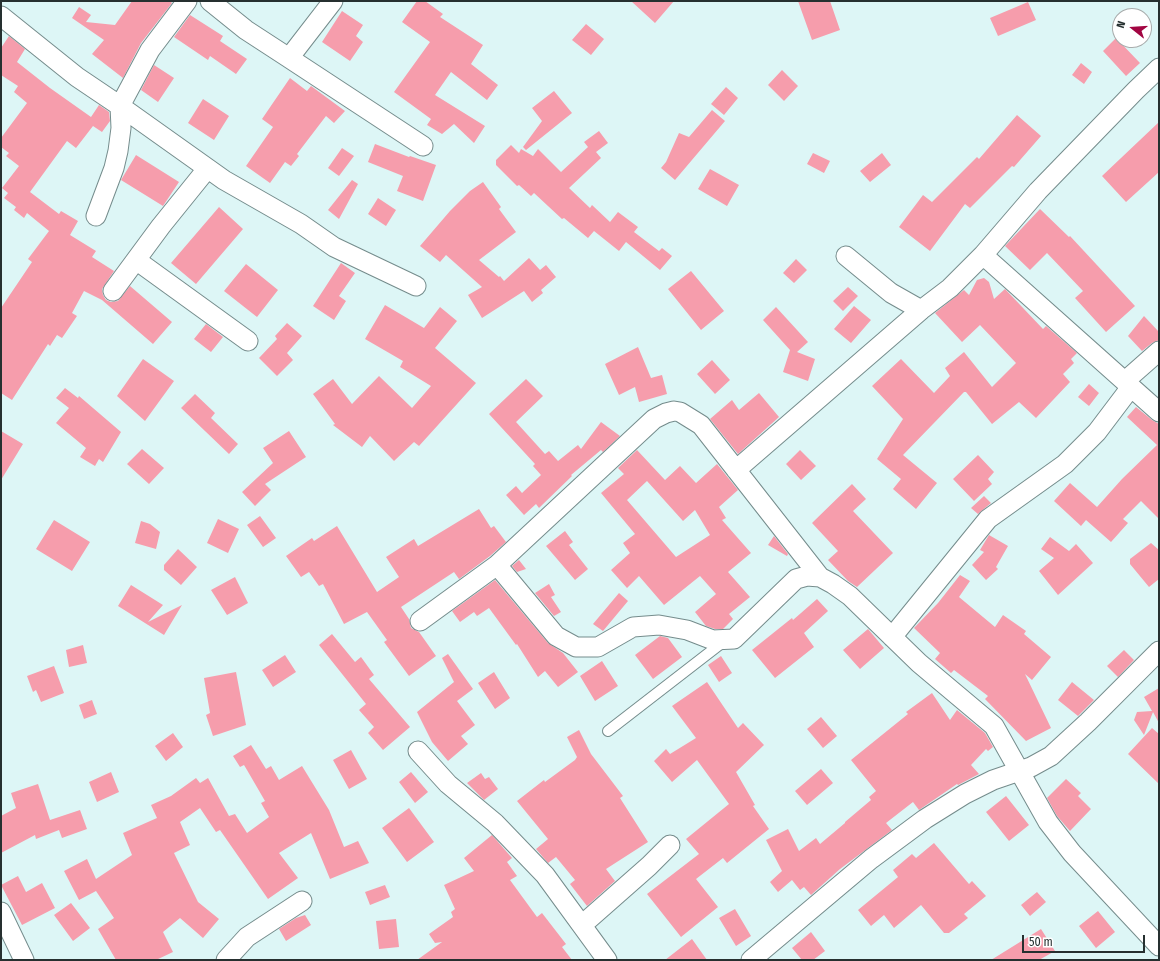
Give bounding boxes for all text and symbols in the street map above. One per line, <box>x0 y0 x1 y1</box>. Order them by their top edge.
north arrow <box>1112 8 1152 48</box>
text: N <box>1114 20 1128 30</box>
scale bar <box>1024 927 1147 953</box>
text: 50 m <box>1029 935 1053 949</box>

